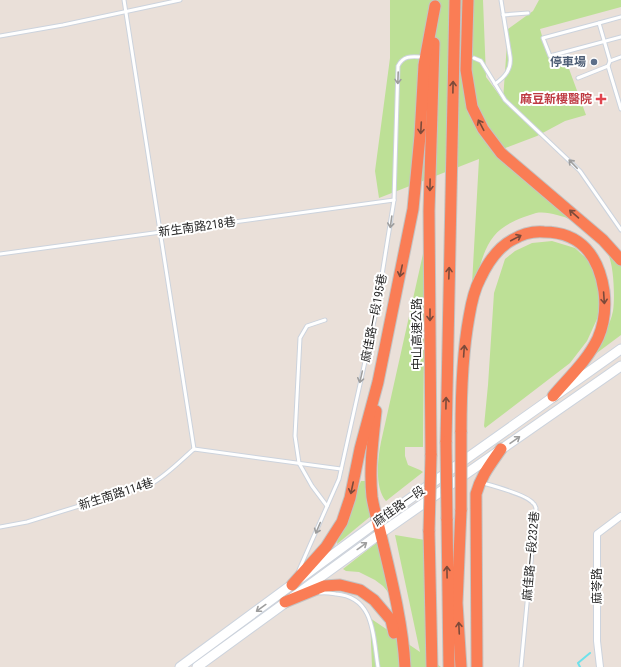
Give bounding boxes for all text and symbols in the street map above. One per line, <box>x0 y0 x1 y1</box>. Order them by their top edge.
place label: 停車場 <box>550 55 586 69</box>
marker: 停車場 <box>589 57 599 67</box>
one-way arrow <box>394 71 402 84</box>
one-way arrow <box>449 81 457 94</box>
place label: 麻豆新樓醫院 <box>520 92 592 106</box>
marker: 麻豆新樓醫院 <box>595 93 607 105</box>
one-way arrow <box>477 119 484 131</box>
one-way arrow <box>417 121 424 134</box>
one-way arrow <box>568 159 578 169</box>
one-way arrow <box>426 178 434 191</box>
one-way arrow <box>569 210 579 219</box>
street label: 新生南路218巷 <box>158 215 236 239</box>
one-way arrow <box>387 215 395 228</box>
one-way arrow <box>510 234 522 241</box>
one-way arrow <box>396 264 404 277</box>
one-way arrow <box>445 267 453 280</box>
street label: 麻佳路一段195巷 <box>359 273 389 363</box>
one-way arrow <box>601 291 608 304</box>
street label: 中山高速公路 <box>410 298 424 370</box>
one-way arrow <box>426 308 434 321</box>
one-way arrow <box>460 345 467 358</box>
one-way arrow <box>357 370 365 383</box>
one-way arrow <box>442 397 450 410</box>
one-way arrow <box>509 436 520 444</box>
street label: 新生南路114巷 <box>77 475 155 513</box>
one-way arrow <box>347 481 355 494</box>
street label: 麻佳路一段 <box>370 483 428 529</box>
street label: 麻佳路一段232巷 <box>520 511 542 601</box>
one-way arrow <box>313 522 321 534</box>
one-way arrow <box>357 542 368 550</box>
one-way arrow <box>443 566 451 579</box>
street label: 麻苓路 <box>590 568 604 604</box>
one-way arrow <box>255 604 266 612</box>
one-way arrow <box>455 622 462 635</box>

